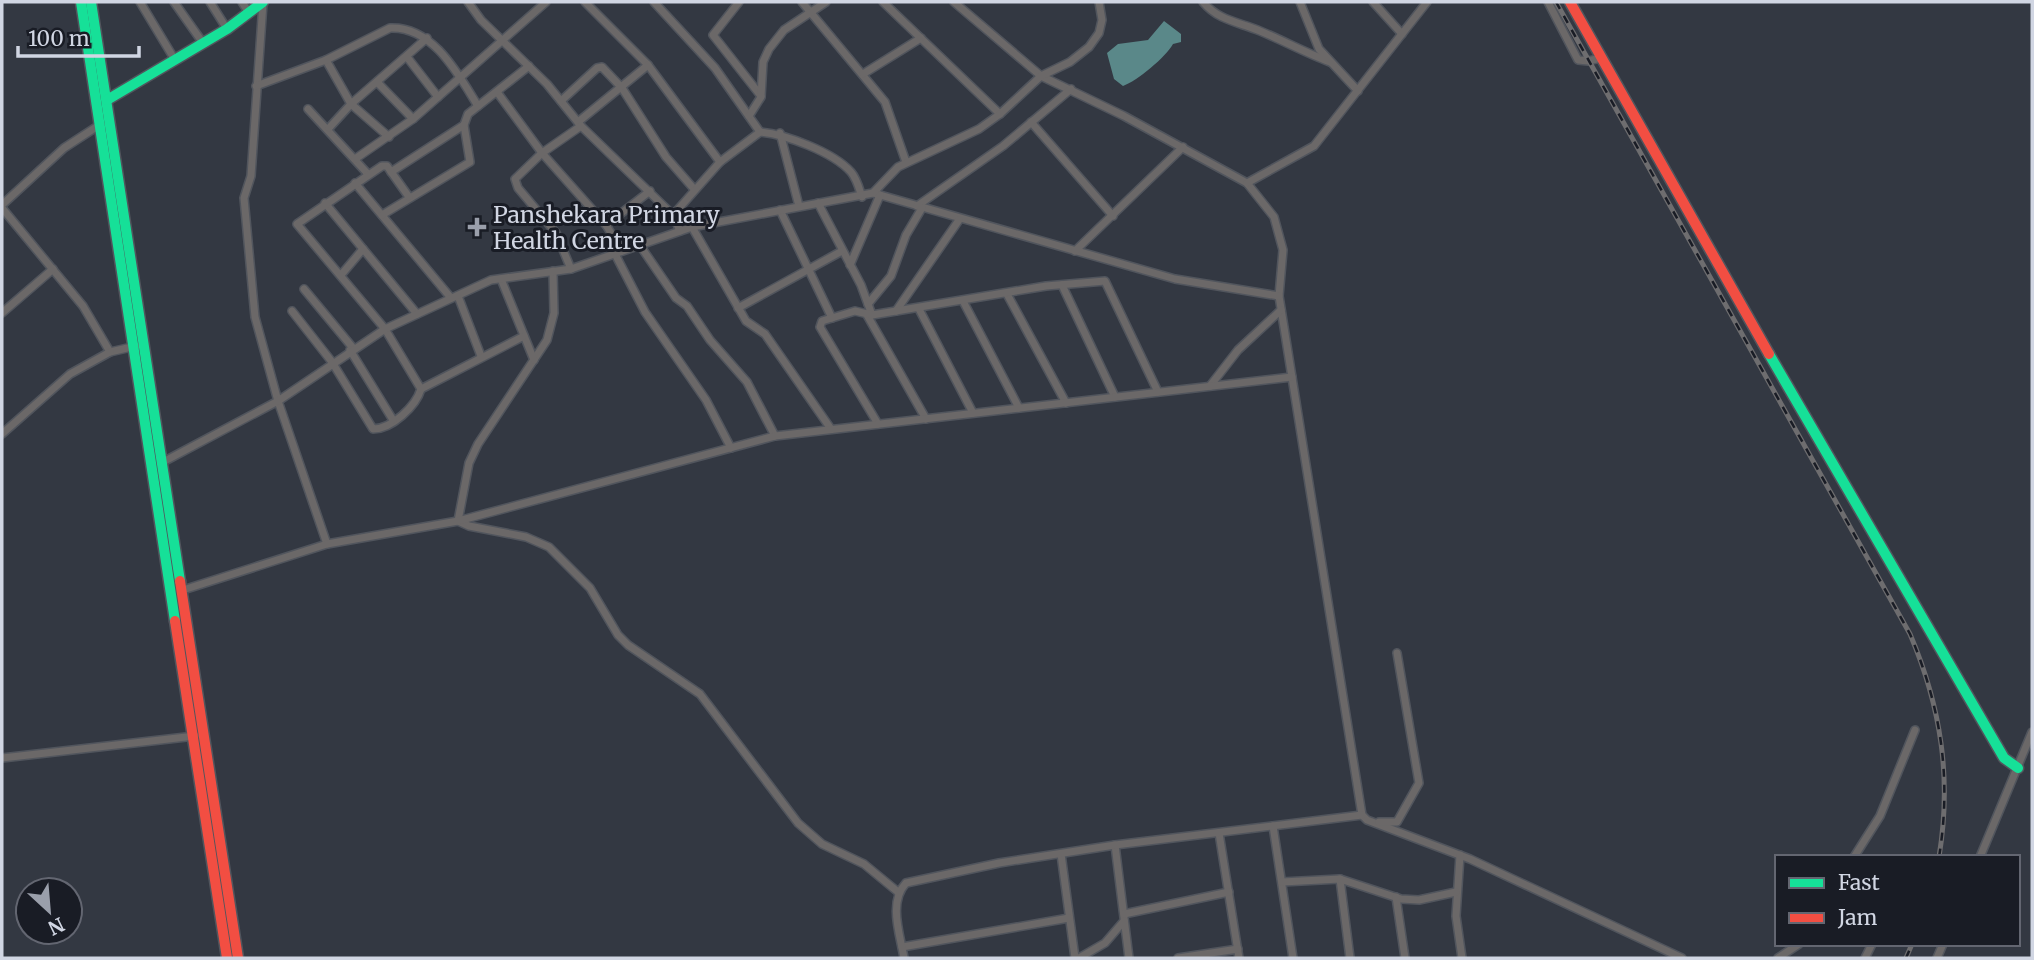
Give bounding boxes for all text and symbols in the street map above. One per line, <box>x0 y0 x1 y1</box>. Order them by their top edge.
scale bar <box>18 14 138 58</box>
text: 100 m <box>28 25 90 52</box>
place label: Panshekara Primary Health Centre <box>493 200 720 255</box>
marker: Panshekara Primary Health Centre <box>467 217 487 237</box>
legend <box>1775 855 2020 946</box>
text: Fast <box>1838 869 1880 896</box>
north arrow <box>14 876 84 946</box>
text: Jam <box>1837 904 1877 931</box>
text: N <box>44 912 68 940</box>

